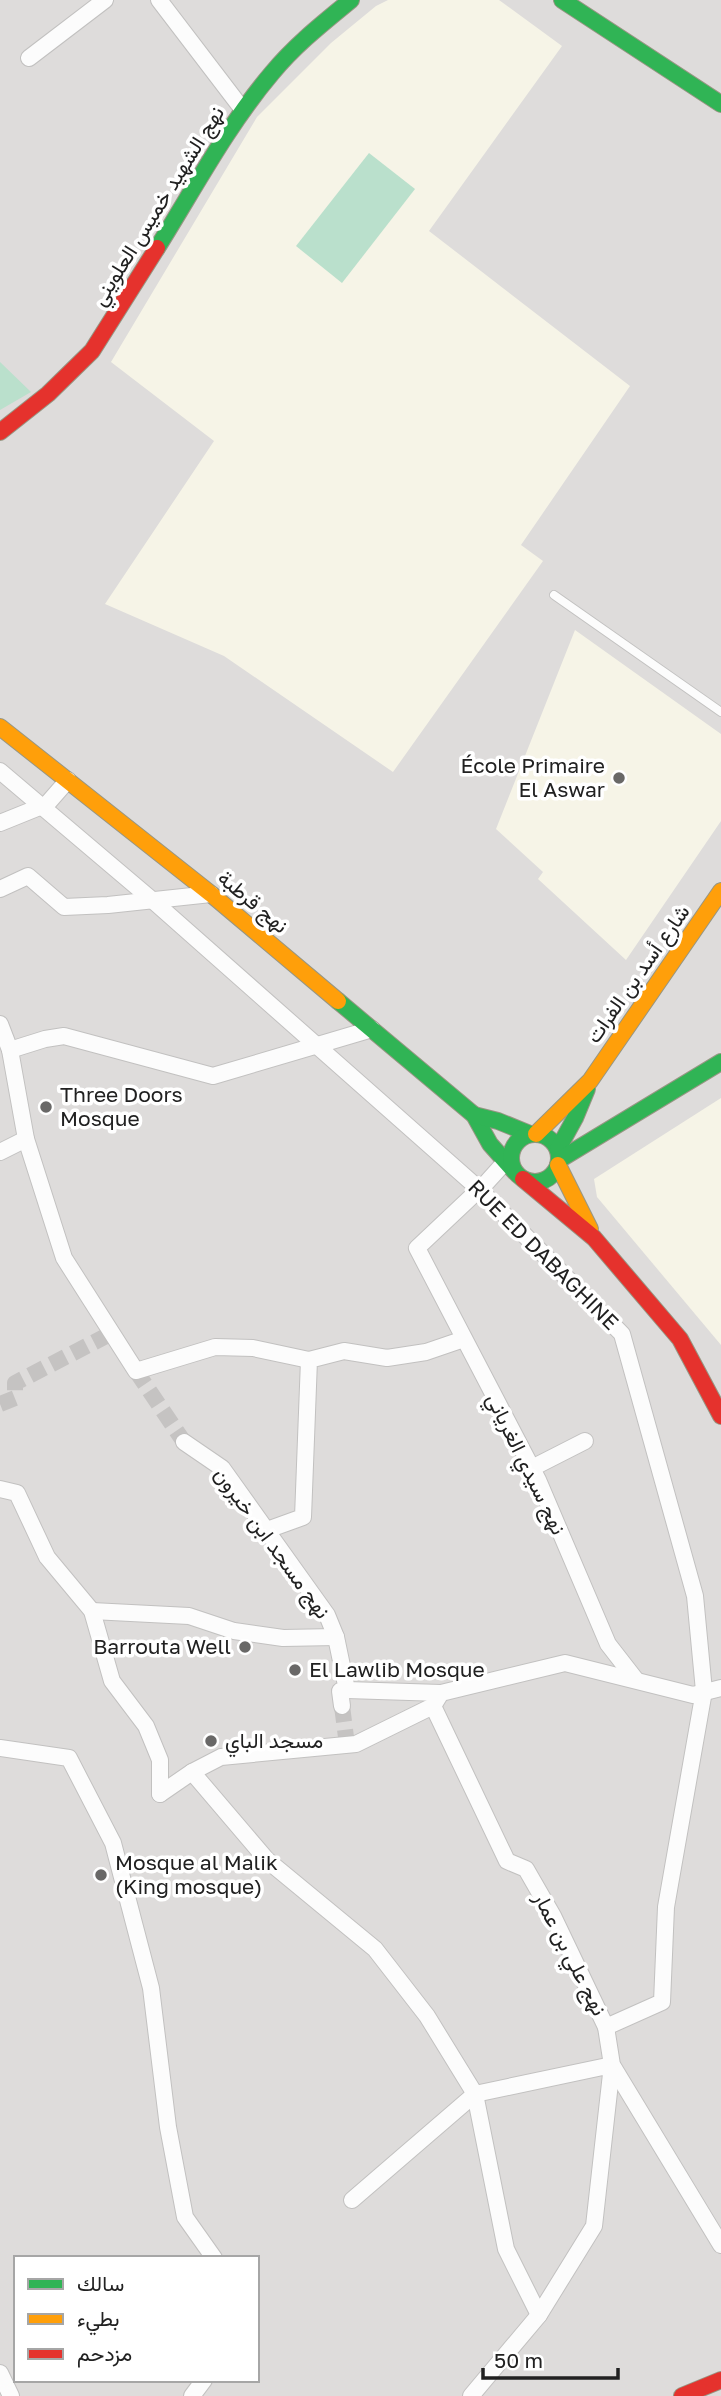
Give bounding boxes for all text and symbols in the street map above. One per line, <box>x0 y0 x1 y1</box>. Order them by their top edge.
street label: نهج الشهيد خميس العلويني <box>85 101 233 313</box>
place label: École Primaire El Aswar <box>461 752 605 802</box>
marker: École Primaire El Aswar <box>611 770 627 786</box>
street label: نهج قرطبة <box>212 864 294 940</box>
street label: شارع أسد بن الفرات <box>580 899 696 1049</box>
place label: Three Doors Mosque <box>60 1081 183 1131</box>
marker: Three Doors Mosque <box>38 1099 54 1115</box>
street label: RUE ED DABAGHINE <box>463 1174 624 1335</box>
street label: نهج سيدي الغرياني <box>477 1389 572 1541</box>
street label: نهج مسجد ابن خيرون <box>207 1462 337 1624</box>
place label: Barrouta Well <box>93 1633 231 1659</box>
marker: Barrouta Well <box>237 1639 253 1655</box>
place label: El Lawlib Mosque <box>309 1656 485 1682</box>
marker: El Lawlib Mosque <box>287 1662 303 1678</box>
place label: مسجد الباي <box>225 1727 323 1758</box>
marker: مسجد الباي <box>203 1733 219 1749</box>
place label: Mosque al Malik (King mosque) <box>115 1849 278 1899</box>
marker: Mosque al Malik (King mosque) <box>93 1867 109 1883</box>
street label: نهج علي بن عمار <box>524 1887 613 2022</box>
legend <box>14 2256 259 2382</box>
text: سالك <box>77 2270 124 2296</box>
text: بطيء <box>77 2305 120 2336</box>
scale bar <box>483 2336 618 2380</box>
text: مزدحم <box>77 2340 132 2368</box>
text: 50 m <box>494 2347 543 2373</box>

